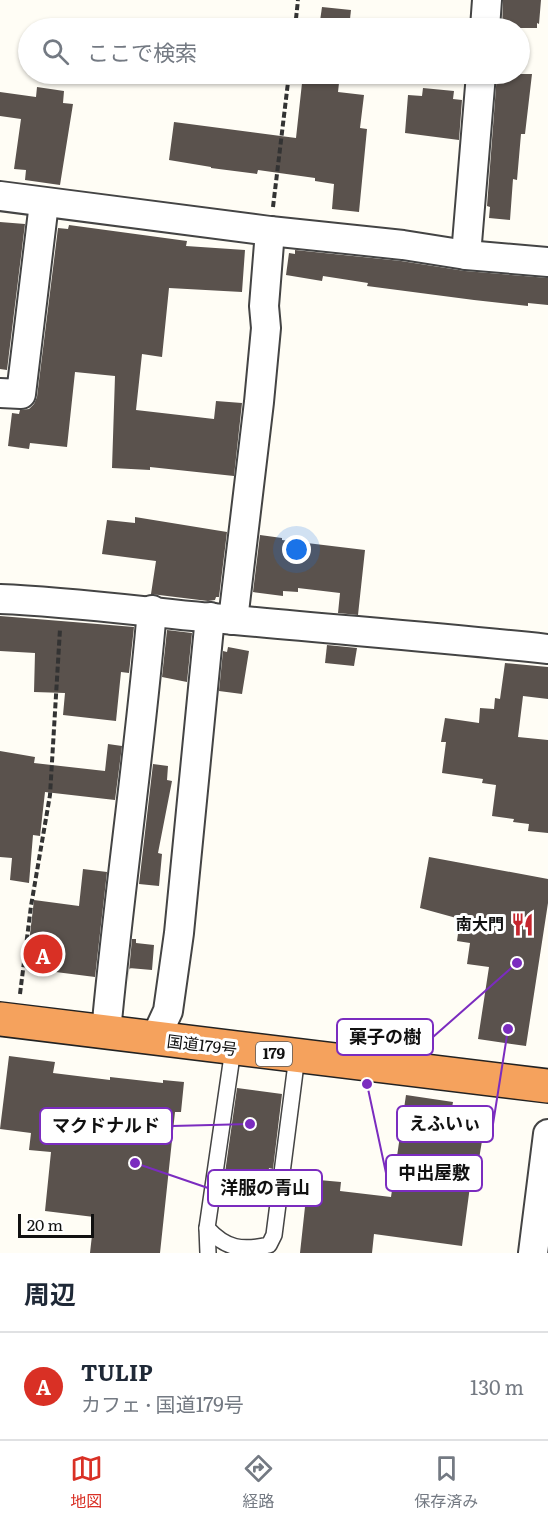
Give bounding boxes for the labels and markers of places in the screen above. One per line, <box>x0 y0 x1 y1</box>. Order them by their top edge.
place label: 南大門 <box>456 911 504 935</box>
restaurant icon: 南大門 <box>509 911 535 937</box>
pin: A <box>24 932 63 976</box>
callout: 菓子の樹 <box>337 1019 433 1055</box>
callout: えふいぃ <box>397 1106 493 1142</box>
callout: マクドナルド <box>40 1108 172 1144</box>
callout: 中出屋敷 <box>386 1155 482 1191</box>
callout: 洋服の青山 <box>208 1170 322 1206</box>

